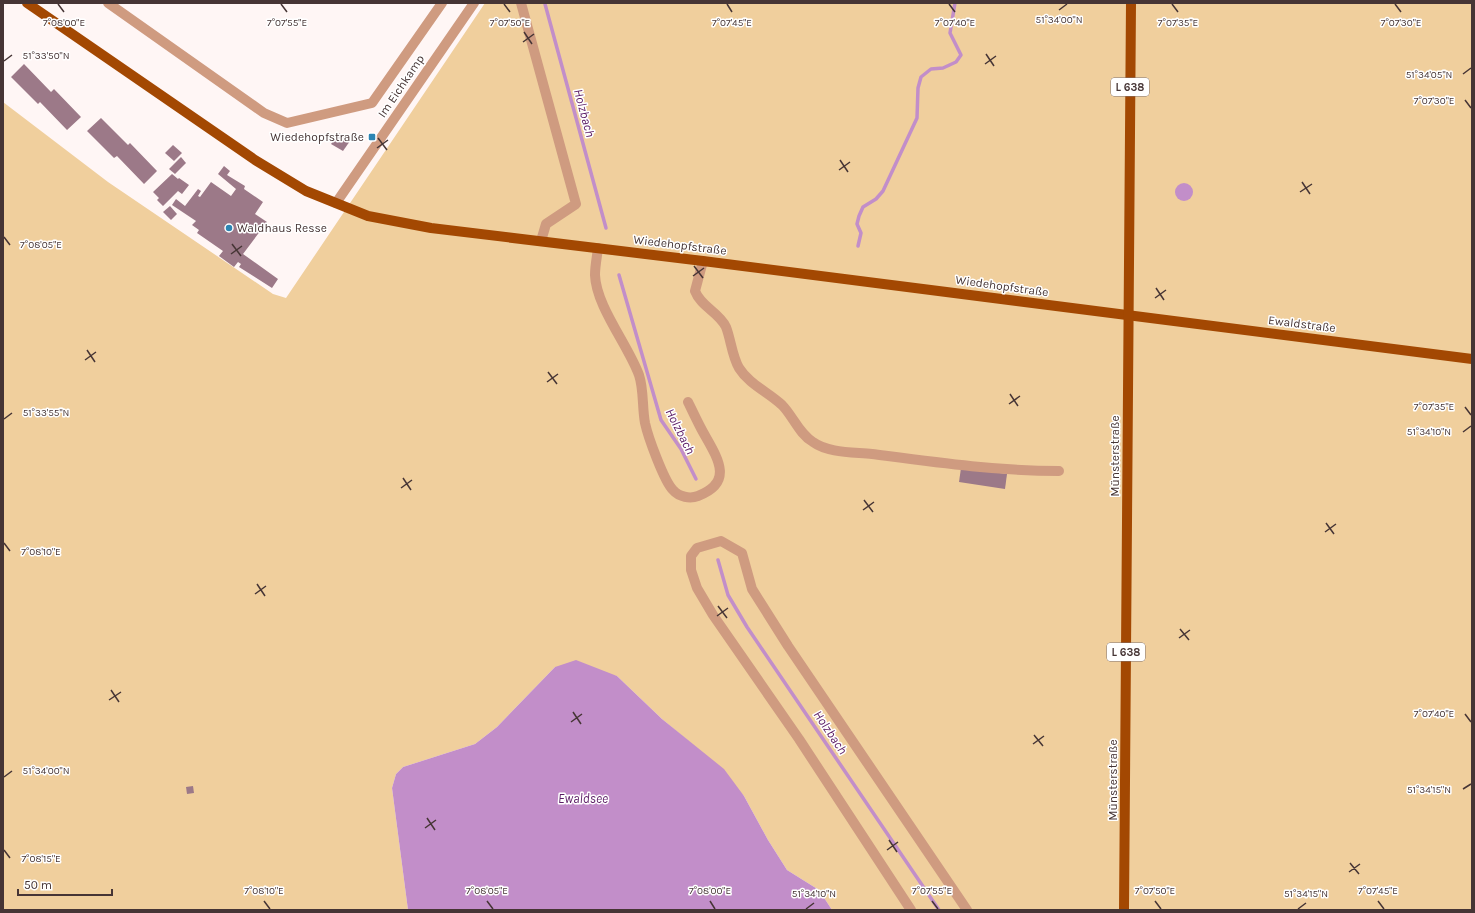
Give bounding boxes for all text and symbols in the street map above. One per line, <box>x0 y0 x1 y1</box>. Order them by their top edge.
text: 51°34'00"N <box>1036 14 1082 26</box>
text: 7°08'00"E <box>43 17 85 29</box>
text: 7°07'55"E <box>267 17 307 29</box>
text: 7°07'50"E <box>490 17 530 29</box>
text: 7°07'45"E <box>712 17 752 29</box>
text: 7°07'40"E <box>935 17 975 29</box>
text: 7°07'35"E <box>1158 17 1198 29</box>
text: 7°07'30"E <box>1381 17 1421 29</box>
text: 51°33'50"N <box>23 50 70 62</box>
street label: Im Eichkamp <box>375 52 427 120</box>
text: 51°34'05"N <box>1406 69 1452 81</box>
road number: L 638 <box>1111 78 1149 96</box>
water label: Holzbach <box>571 87 598 139</box>
text: 7°07'30"E <box>1414 95 1454 107</box>
place label: Wiedehopfstraße <box>270 130 364 144</box>
marker: Wiedehopfstraße <box>367 132 377 142</box>
place label: Waldhaus Resse <box>237 221 327 235</box>
marker: Waldhaus Resse <box>224 223 234 233</box>
street label: Wiedehopfstraße <box>633 232 727 258</box>
text: 7°08'05"E <box>20 239 62 251</box>
street label: Wiedehopfstraße <box>955 273 1049 299</box>
street label: Ewaldstraße <box>1267 313 1337 335</box>
text: 7°07'35"E <box>1414 401 1454 413</box>
water label: Holzbach <box>663 406 698 457</box>
text: 51°33'55"N <box>23 407 69 419</box>
street label: Münsterstraße <box>1108 415 1122 497</box>
text: 51°34'10"N <box>1407 426 1451 438</box>
text: 7°08'10"E <box>21 546 61 558</box>
road number: L 638 <box>1107 643 1145 661</box>
water label: Holzbach <box>811 708 851 757</box>
text: 7°07'40"E <box>1414 708 1454 720</box>
street label: Münsterstraße <box>1106 739 1120 821</box>
text: 51°34'00"N <box>23 765 69 777</box>
text: 51°34'15"N <box>1407 784 1451 796</box>
water label: Ewaldsee <box>558 791 608 806</box>
text: 7°08'15"E <box>21 853 61 865</box>
scale bar <box>18 871 112 897</box>
text: 50 m <box>24 878 52 892</box>
text: 7°08'10"E <box>244 885 284 897</box>
text: 7°08'05"E <box>466 885 508 897</box>
text: 7°08'00"E <box>689 885 731 897</box>
text: 7°07'55"E <box>912 885 952 897</box>
text: 7°07'50"E <box>1135 885 1175 897</box>
text: 7°07'45"E <box>1358 885 1398 897</box>
text: 51°34'10"N <box>792 888 836 900</box>
text: 51°34'15"N <box>1284 888 1328 900</box>

